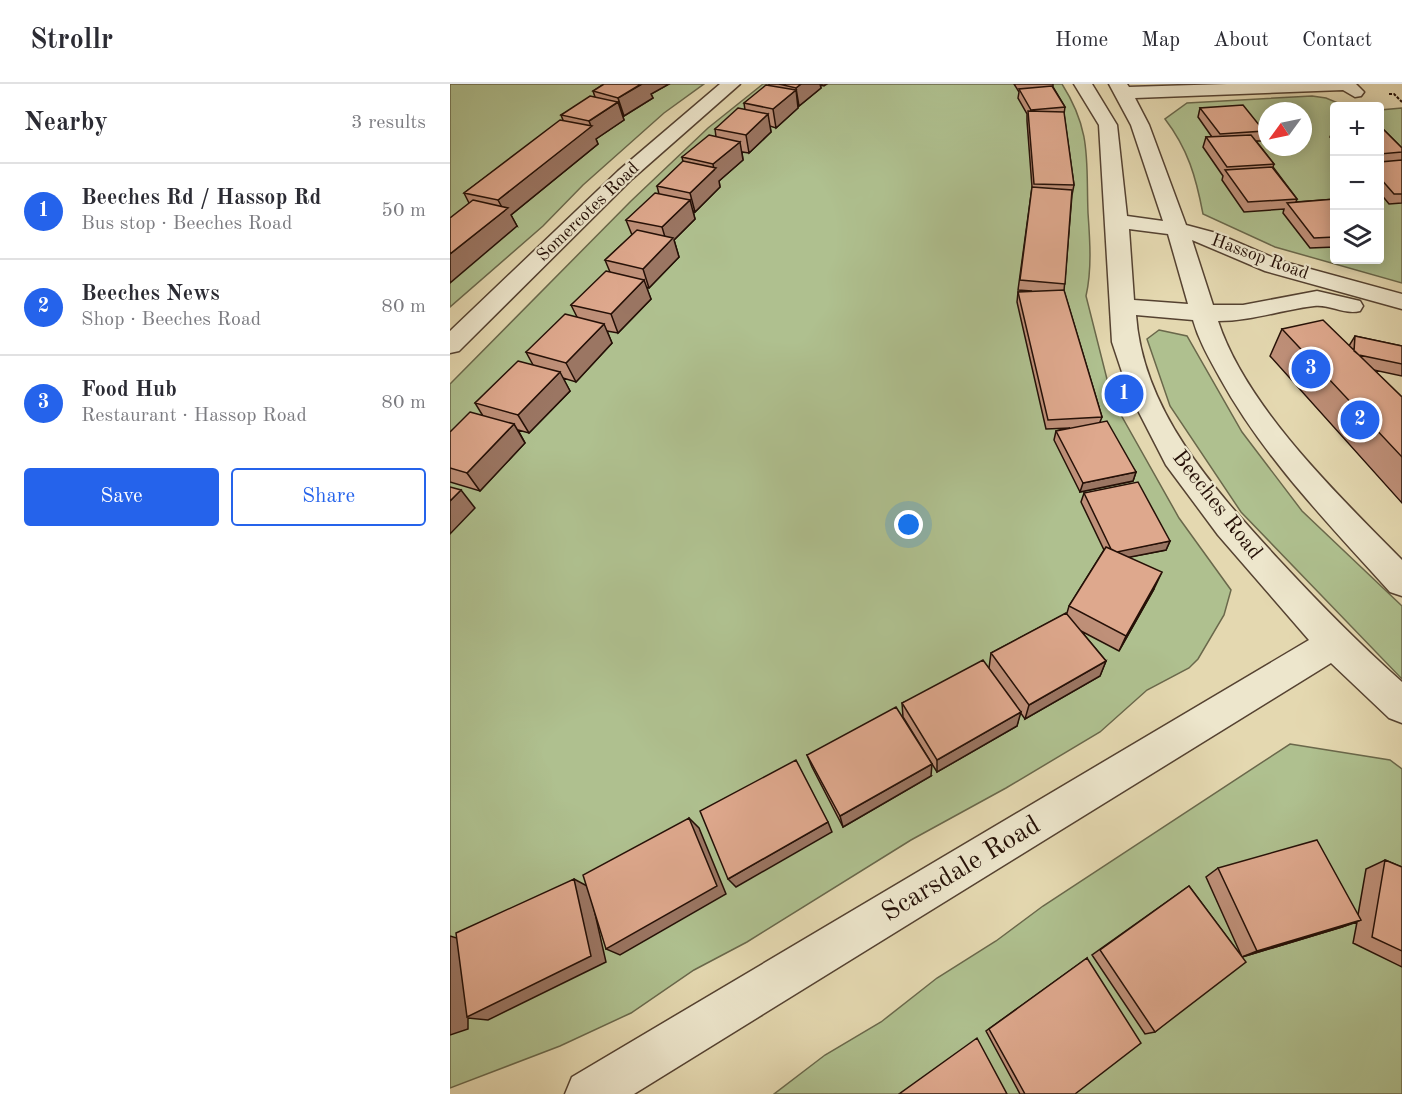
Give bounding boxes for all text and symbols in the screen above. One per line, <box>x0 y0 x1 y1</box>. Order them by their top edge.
text: Strollr <box>30 27 113 55</box>
text: Home <box>1055 30 1108 51</box>
text: Map <box>1141 30 1180 51</box>
text: About <box>1213 30 1269 51</box>
text: Contact <box>1302 30 1372 51</box>
north arrow <box>1258 102 1312 156</box>
map controls <box>1330 102 1384 264</box>
button: + <box>1330 102 1384 156</box>
text: Nearby <box>24 110 108 136</box>
text: 3 results <box>351 113 426 133</box>
button: − <box>1330 156 1384 210</box>
street label: Somercotes Road <box>533 159 643 265</box>
text: Beeches Rd / Hassop Rd <box>81 187 321 209</box>
text: 1 <box>38 201 49 221</box>
text: 50 m <box>381 201 426 221</box>
button: layers <box>1330 210 1384 264</box>
text: Bus stop · Beeches Road <box>81 214 292 234</box>
street label: Hassop Road <box>1209 231 1311 283</box>
text: Beeches News <box>81 283 220 305</box>
text: 2 <box>38 297 49 317</box>
text: 80 m <box>381 297 426 317</box>
text: Shop · Beeches Road <box>81 310 261 330</box>
pin: 3 <box>1292 346 1330 392</box>
pin: 1 <box>1104 372 1144 416</box>
text: Food Hub <box>81 379 177 401</box>
text: 3 <box>38 393 49 413</box>
text: 80 m <box>381 393 426 413</box>
pin: 2 <box>1340 398 1380 442</box>
text: Restaurant · Hassop Road <box>81 406 307 426</box>
street label: Beeches Road <box>1168 446 1266 564</box>
button: Save <box>24 468 219 526</box>
button: Share <box>231 468 426 526</box>
your location <box>894 510 923 539</box>
street label: Scarsdale Road <box>877 811 1045 927</box>

